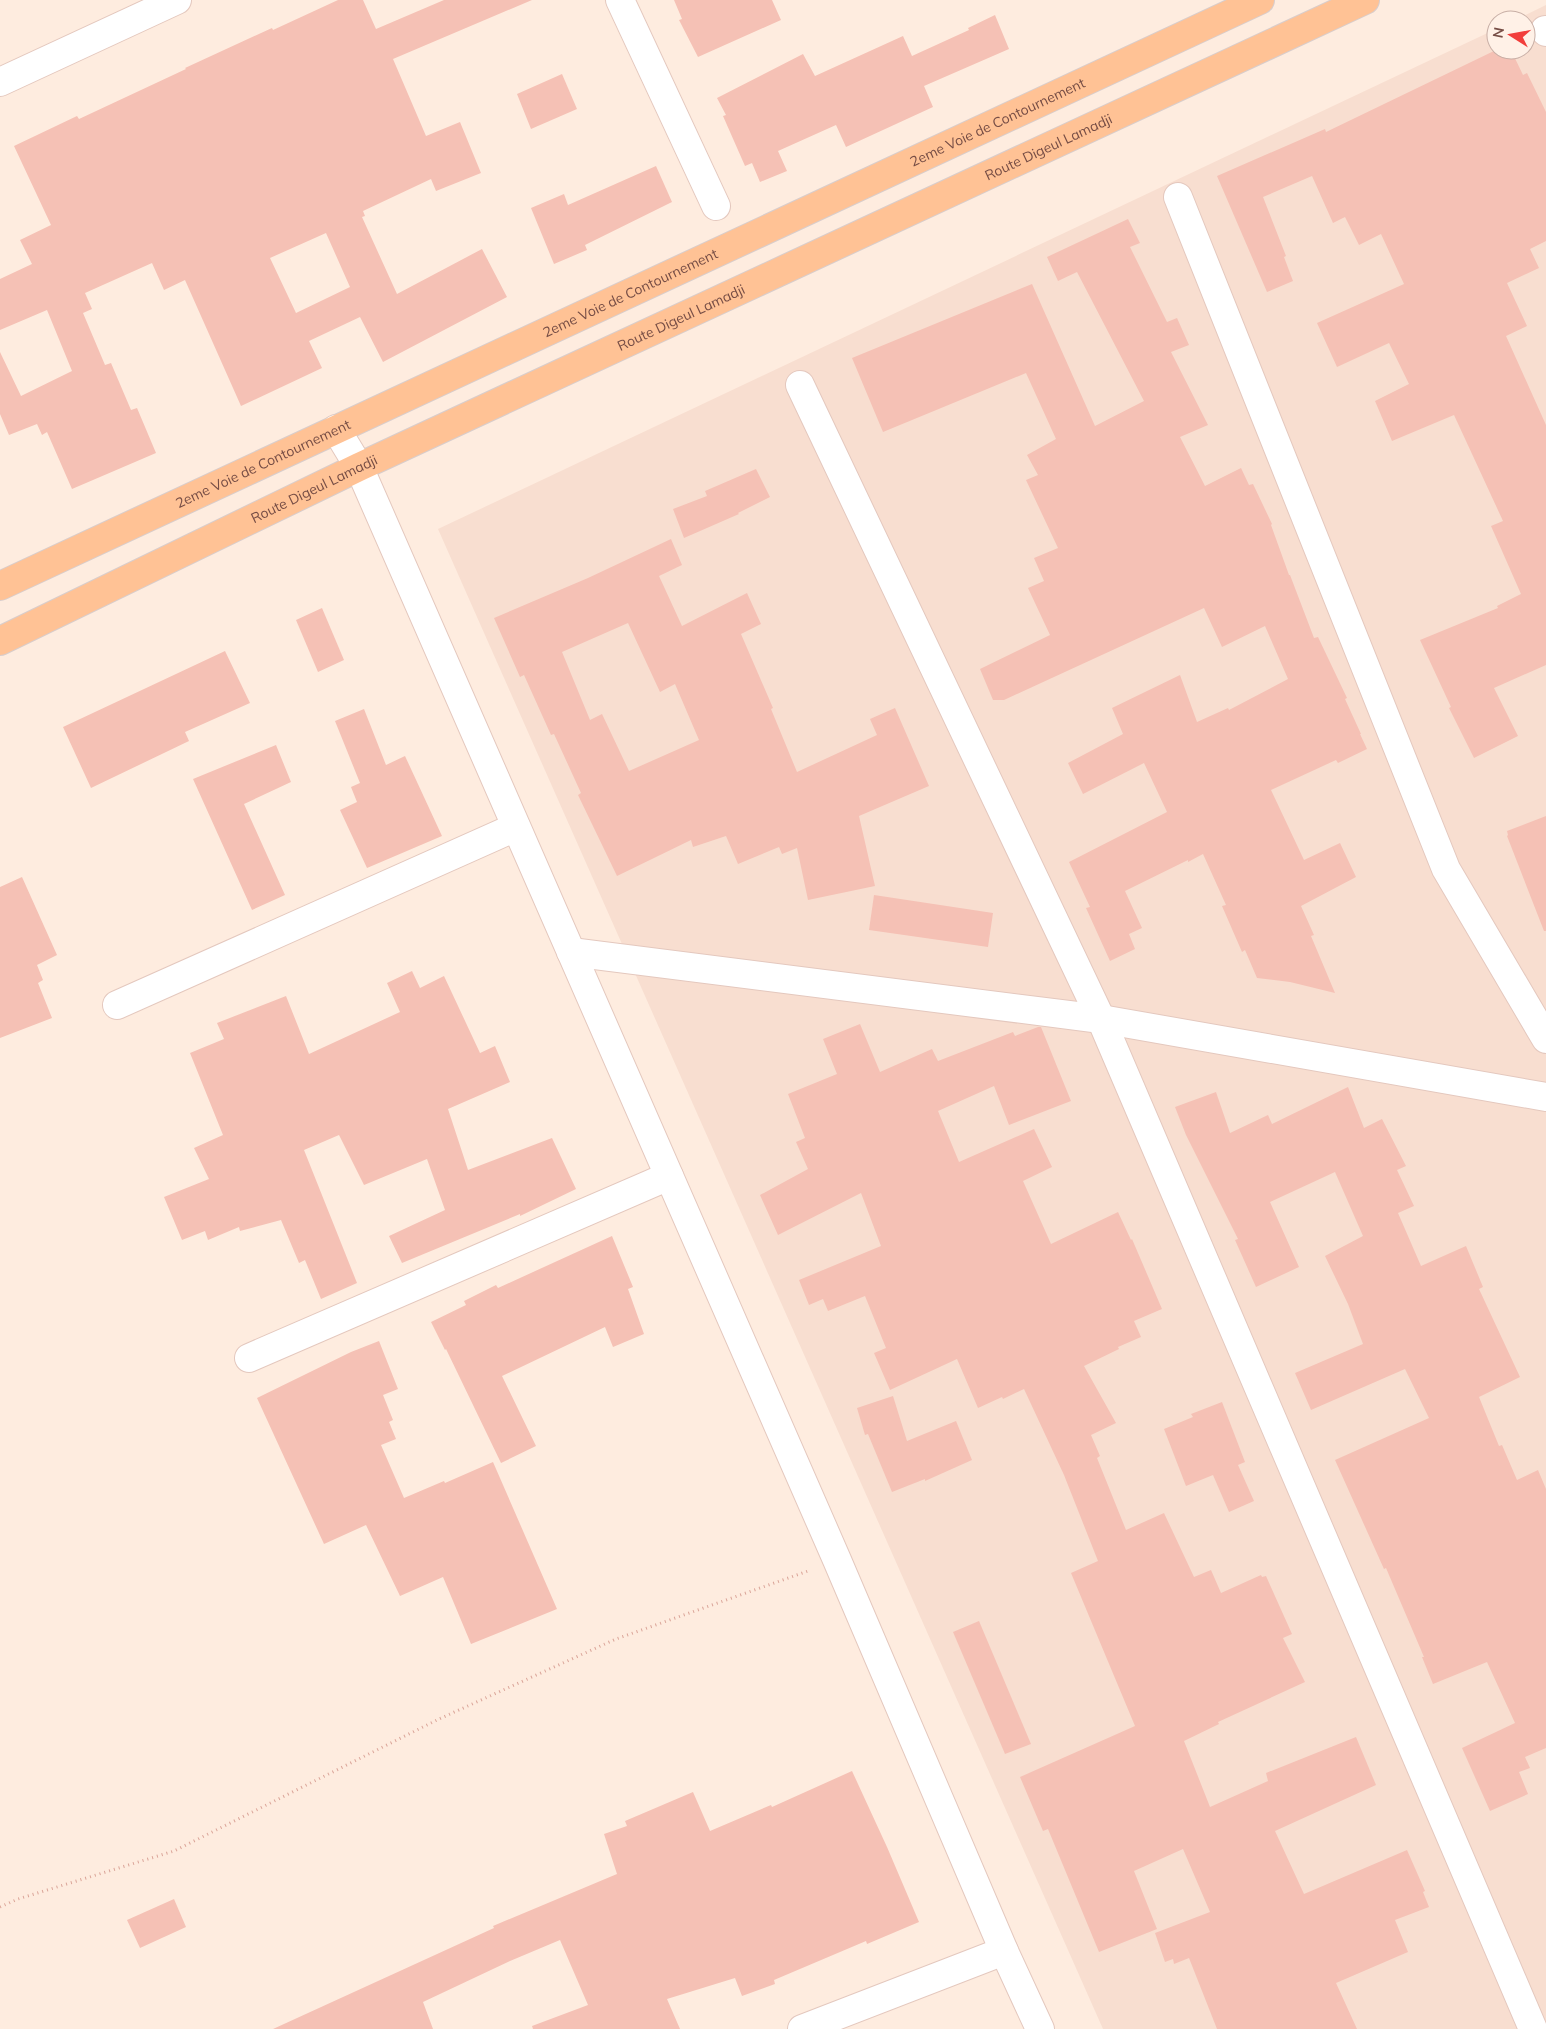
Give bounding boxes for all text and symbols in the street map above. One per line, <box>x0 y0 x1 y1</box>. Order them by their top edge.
north arrow <box>1486 10 1536 60</box>
text: N <box>1488 26 1508 39</box>
street label: 2eme Voie de Contournement <box>907 74 1088 171</box>
street label: Route Digeul Lamadji <box>982 110 1115 184</box>
street label: 2eme Voie de Contournement <box>540 244 721 341</box>
street label: Route Digeul Lamadji <box>614 280 748 355</box>
street label: 2eme Voie de Contournement <box>173 415 353 512</box>
street label: Route Digeul Lamadji <box>248 451 380 527</box>

